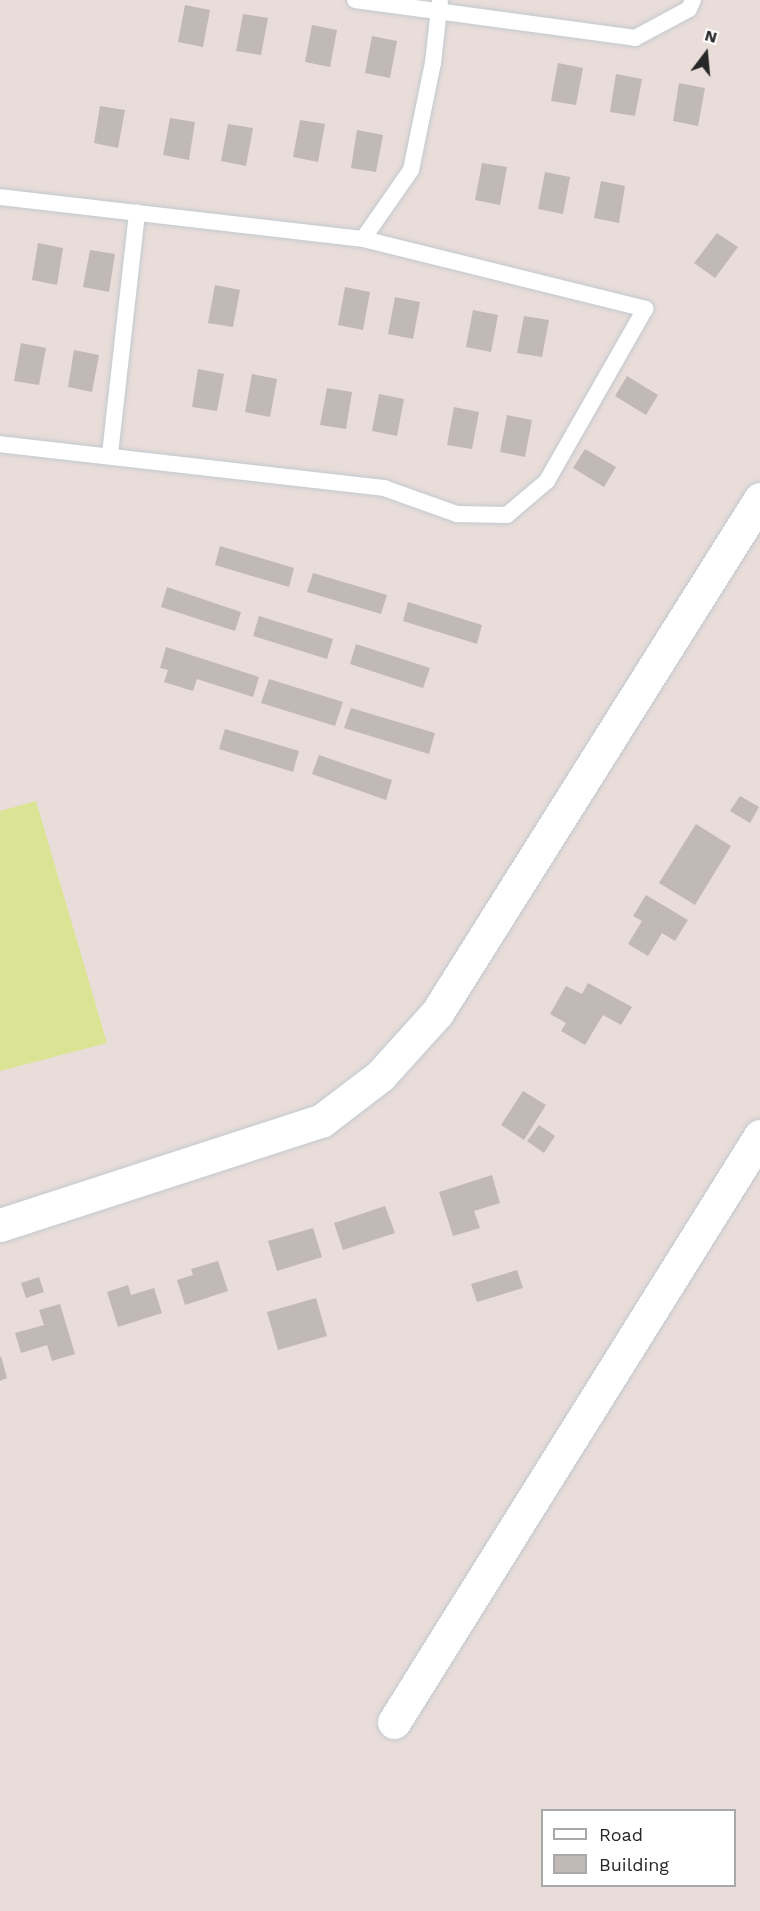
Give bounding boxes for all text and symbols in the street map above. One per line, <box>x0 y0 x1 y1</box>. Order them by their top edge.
north arrow <box>676 24 736 84</box>
text: N <box>703 25 719 47</box>
legend <box>541 1809 736 1887</box>
text: Road <box>599 1824 643 1845</box>
text: Building <box>599 1854 669 1875</box>

